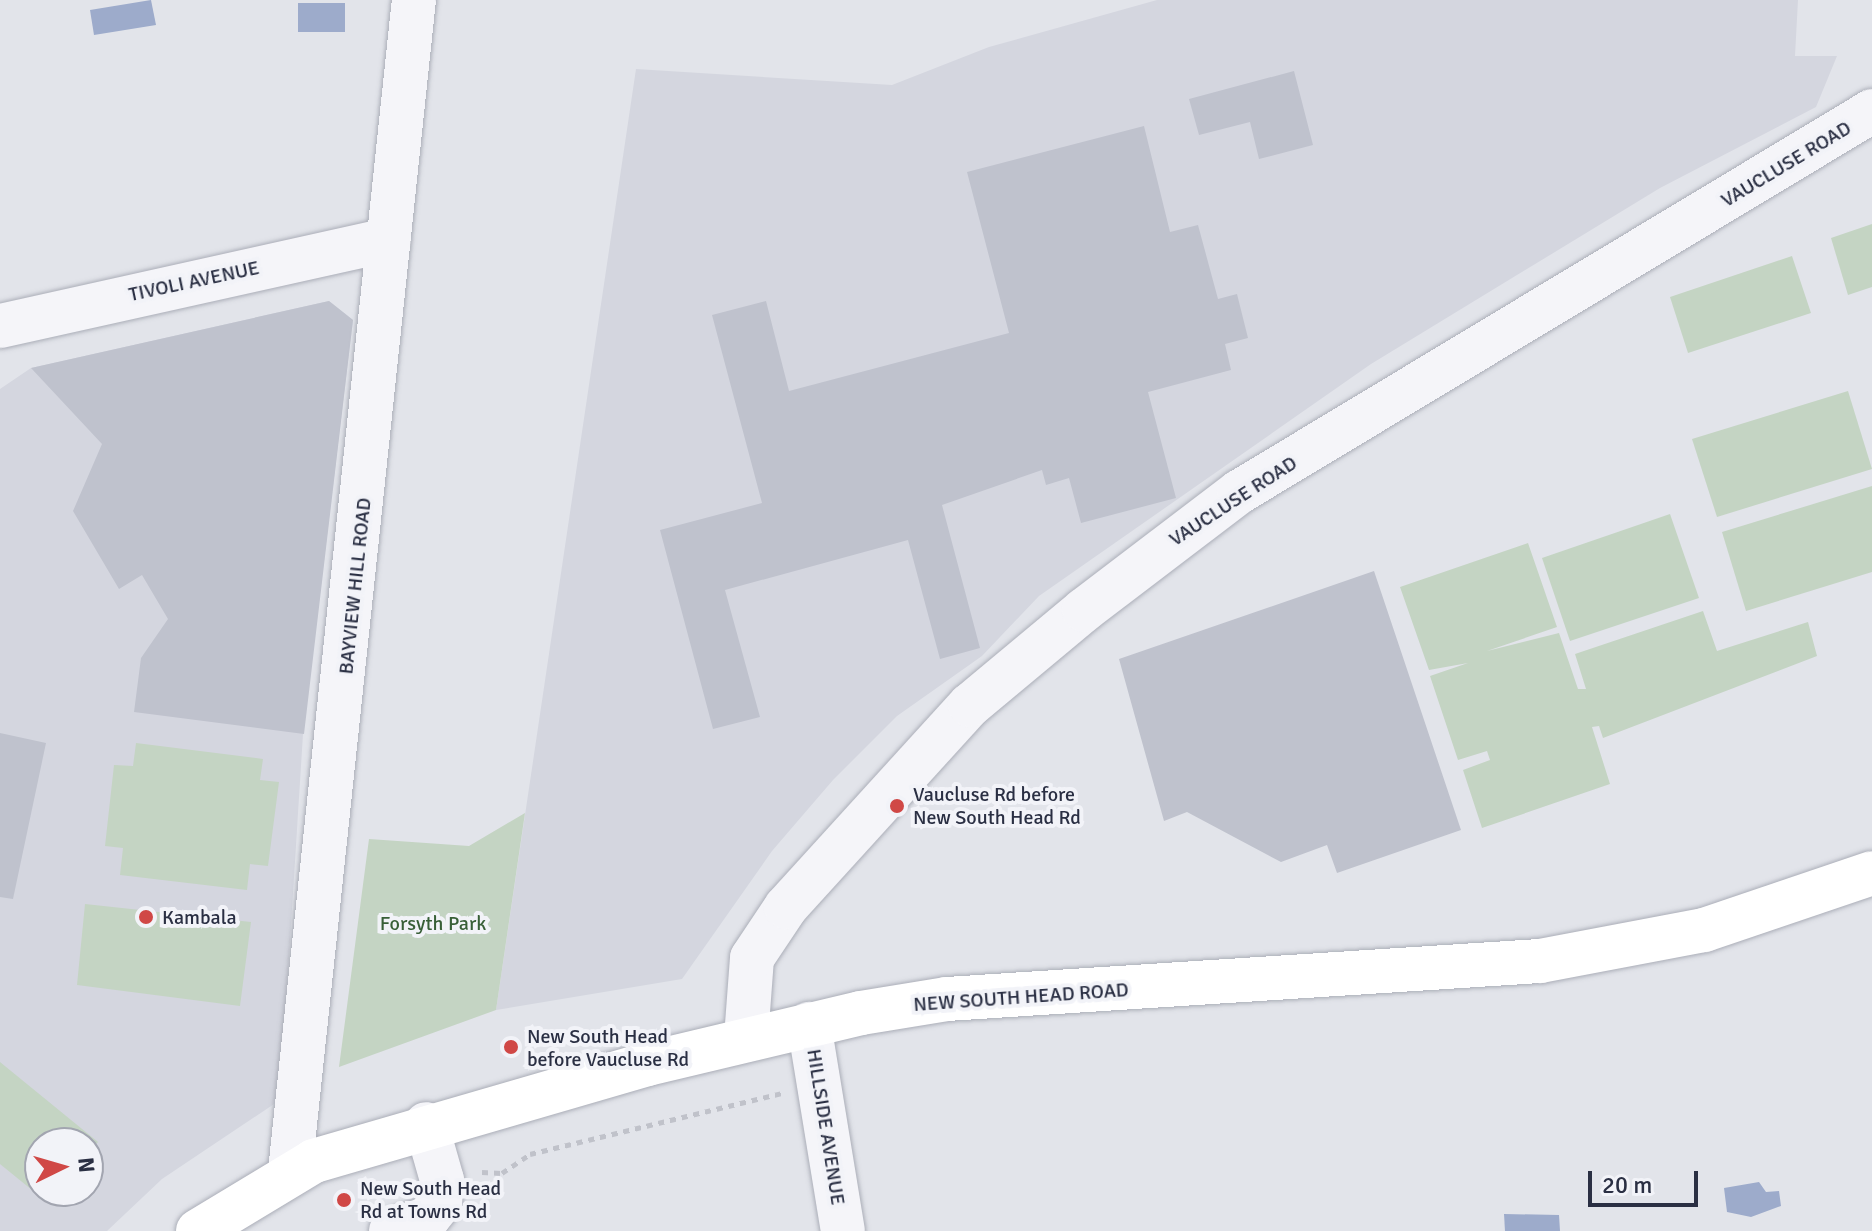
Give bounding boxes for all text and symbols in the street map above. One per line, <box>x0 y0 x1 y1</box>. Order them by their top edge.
street label: VAUCLUSE ROAD <box>1717 116 1855 212</box>
street label: TIVOLI AVENUE <box>126 255 262 307</box>
street label: VAUCLUSE ROAD <box>1165 451 1301 551</box>
street label: BAYVIEW HILL ROAD <box>334 496 376 676</box>
place label: Vaucluse Rd before New South Head Rd <box>913 782 1081 829</box>
marker: Vaucluse Rd before New South Head Rd <box>888 797 906 815</box>
place label: Kambala <box>162 905 237 929</box>
marker: Kambala <box>137 908 155 926</box>
park label: Forsyth Park <box>380 911 486 935</box>
street label: NEW SOUTH HEAD ROAD <box>913 978 1129 1016</box>
place label: New South Head before Vaucluse Rd <box>527 1024 689 1071</box>
marker: New South Head before Vaucluse Rd <box>502 1038 520 1056</box>
street label: HILLSIDE AVENUE <box>802 1047 850 1207</box>
north arrow <box>24 1127 104 1207</box>
scale bar <box>1592 1155 1702 1205</box>
text: N <box>72 1156 101 1174</box>
text: 20 m <box>1602 1170 1652 1200</box>
place label: New South Head Rd at Towns Rd <box>360 1176 501 1223</box>
marker: New South Head Rd at Towns Rd <box>335 1191 353 1209</box>

